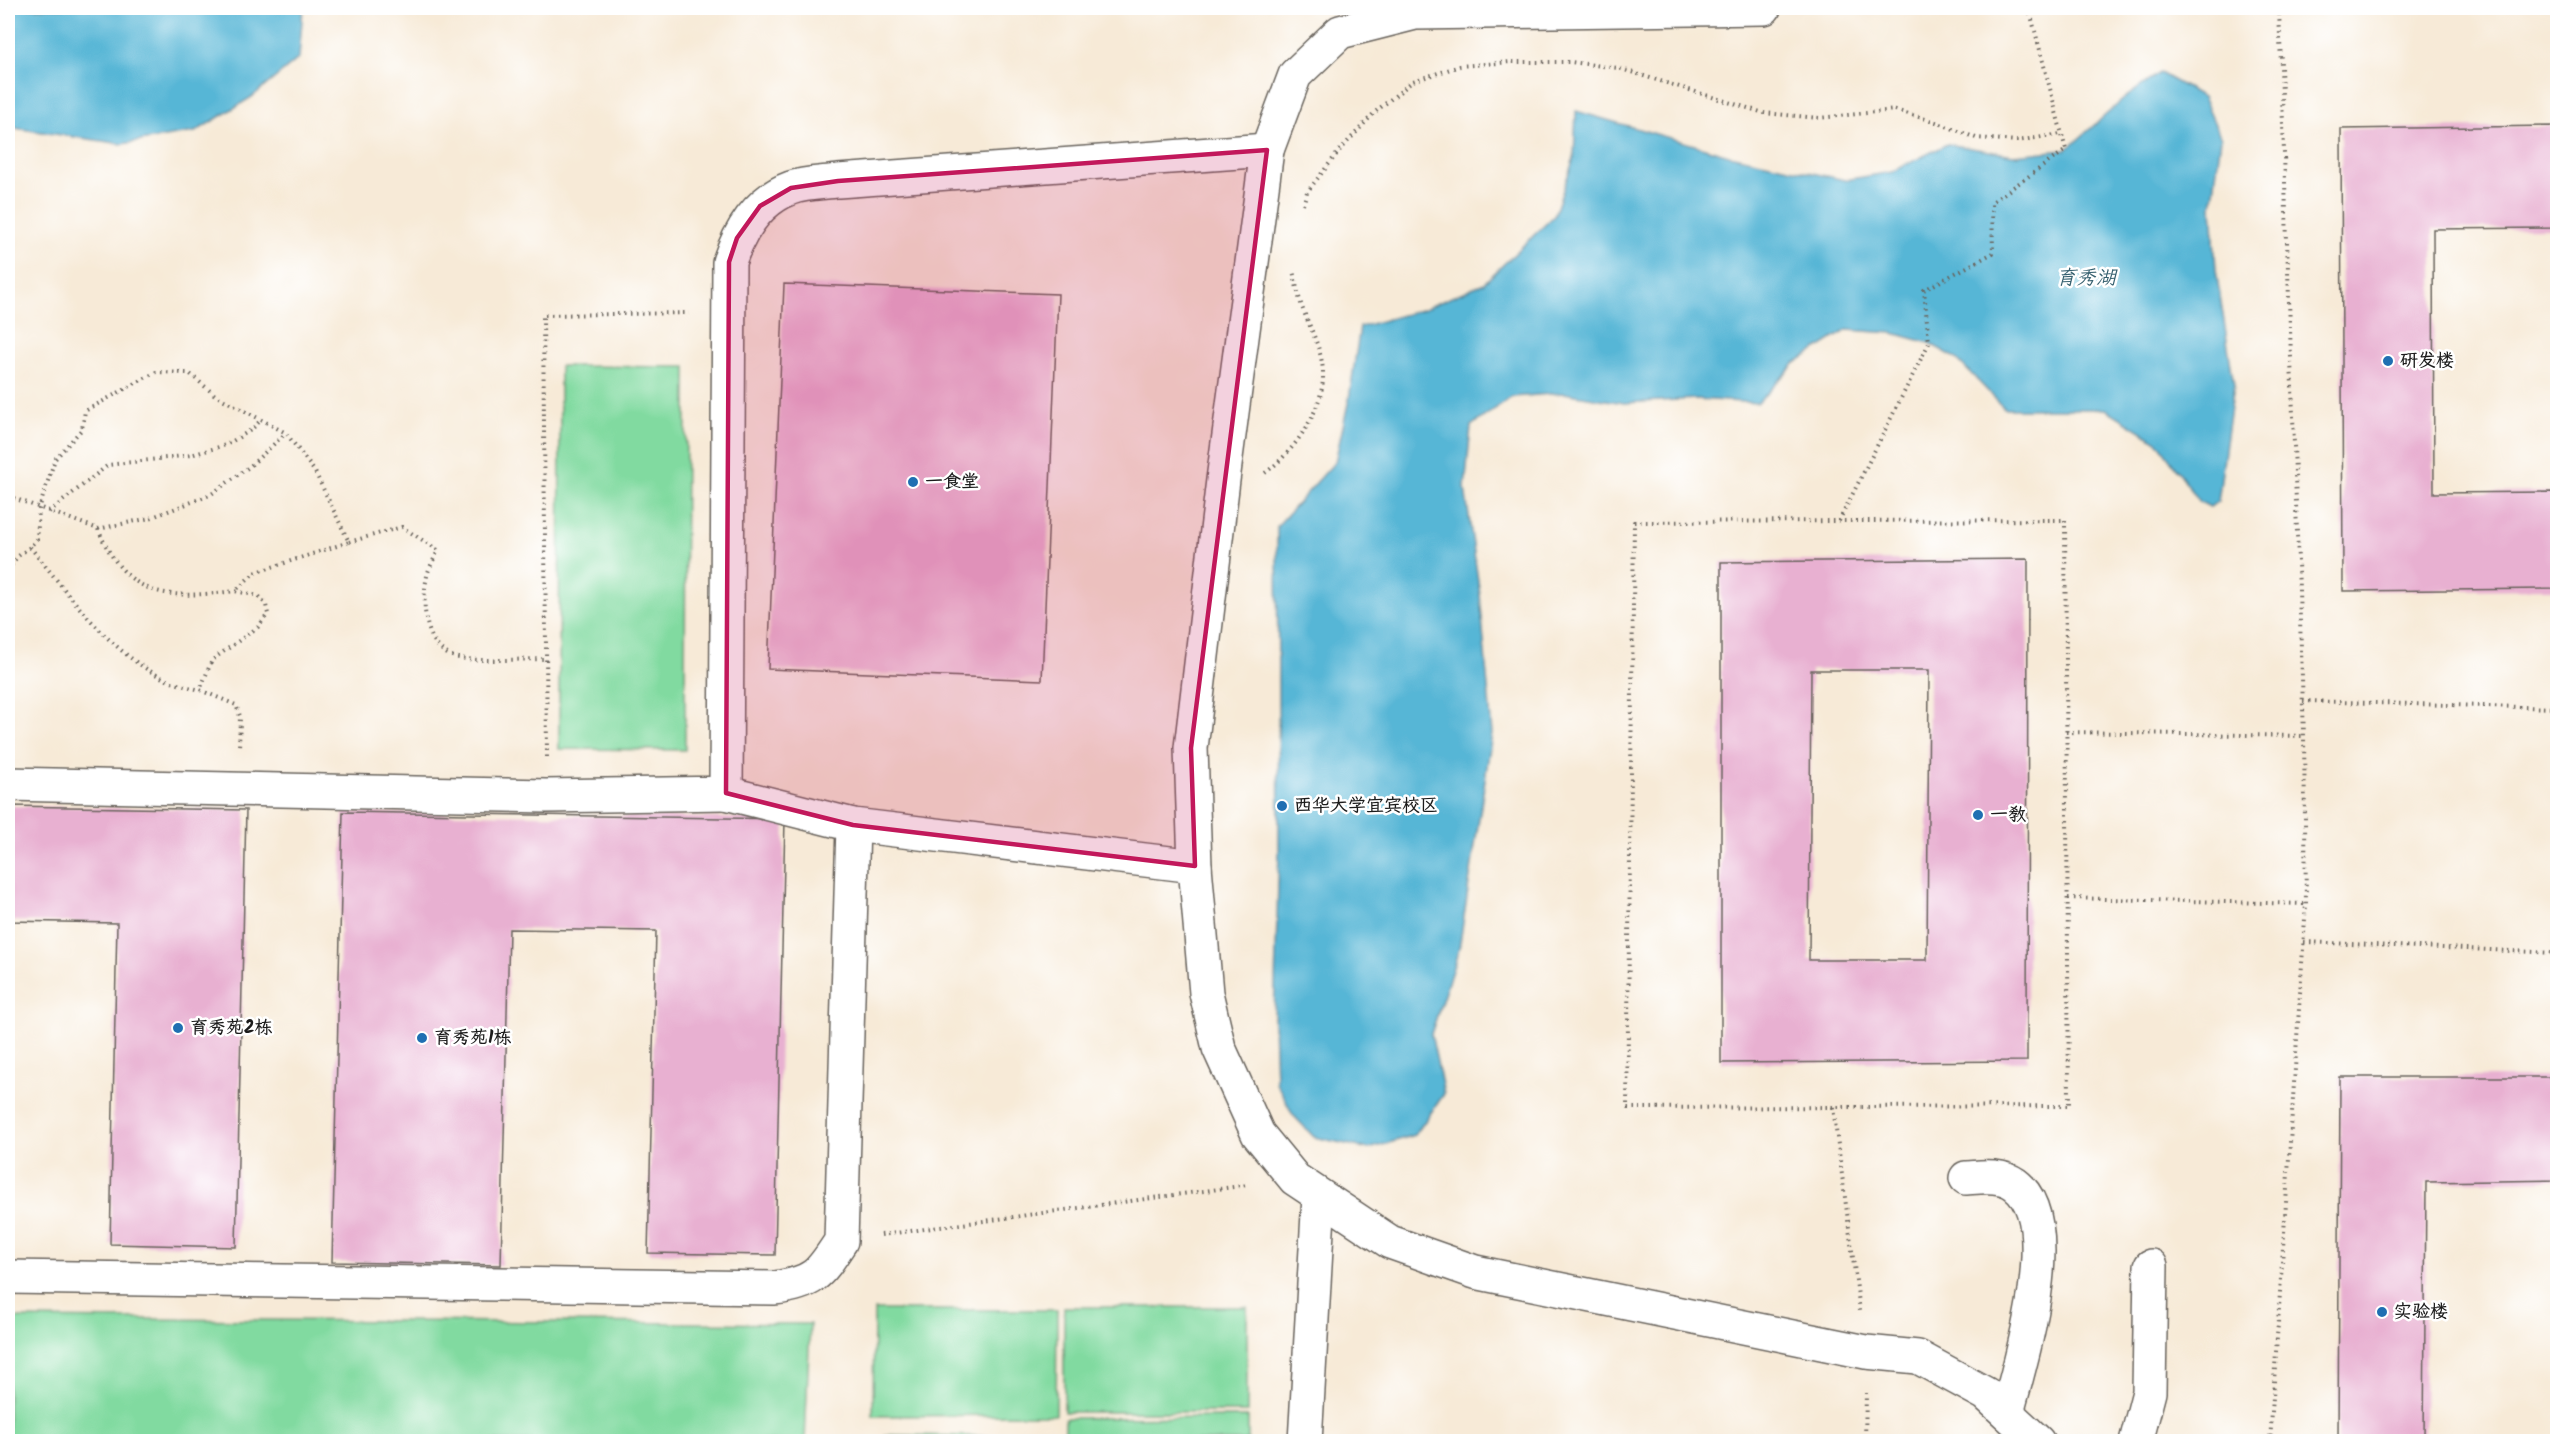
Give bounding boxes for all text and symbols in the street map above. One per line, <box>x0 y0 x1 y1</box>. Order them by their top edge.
water label: 育秀湖 <box>2056 263 2118 295</box>
place label: 研发楼 <box>2400 347 2454 376</box>
marker: 研发楼 <box>2381 354 2395 368</box>
place label: 一食堂 <box>925 468 979 497</box>
marker: 一食堂 <box>906 475 920 489</box>
place label: 西华大学宜宾校区 <box>1294 792 1438 821</box>
marker: 西华大学宜宾校区 <box>1275 799 1289 813</box>
place label: 一教 <box>1990 801 2026 830</box>
marker: 一教 <box>1971 808 1985 822</box>
place label: 育秀苑2栋 <box>190 1014 273 1043</box>
marker: 育秀苑2栋 <box>171 1021 185 1035</box>
place label: 育秀苑1栋 <box>434 1024 511 1053</box>
marker: 育秀苑1栋 <box>415 1031 429 1045</box>
place label: 实验楼 <box>2394 1298 2448 1327</box>
marker: 实验楼 <box>2375 1305 2389 1319</box>

